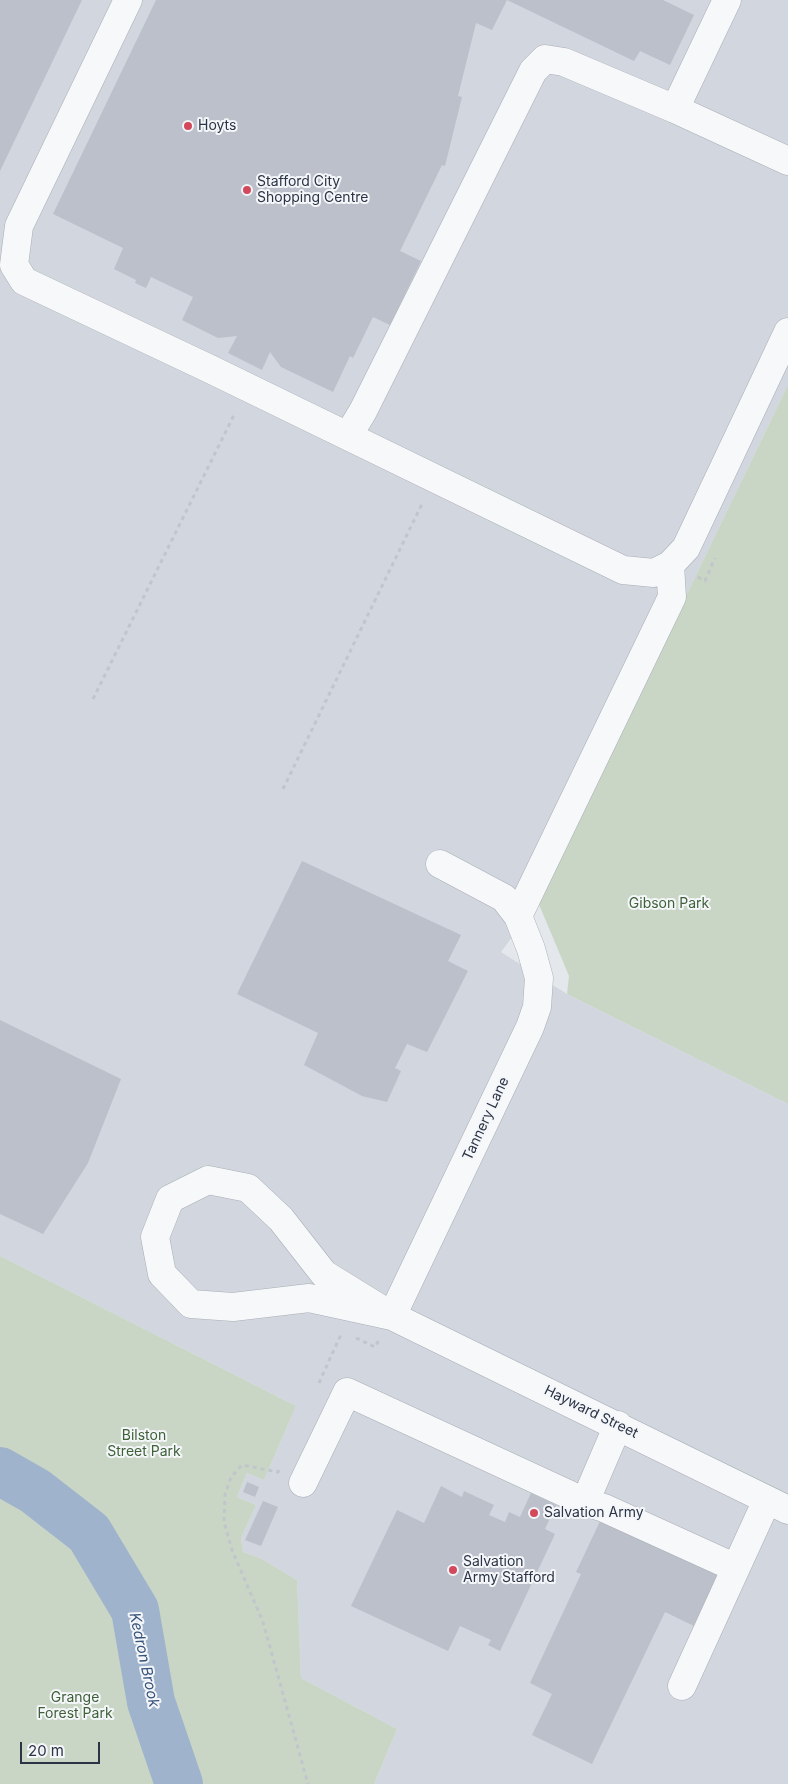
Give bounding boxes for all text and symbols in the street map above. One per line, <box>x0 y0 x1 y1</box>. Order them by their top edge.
place label: Hoyts <box>198 118 236 134</box>
marker: Hoyts <box>182 120 194 132</box>
place label: Stafford City Shopping Centre <box>257 174 368 206</box>
marker: Stafford City Shopping Centre <box>241 184 253 196</box>
park label: Gibson Park <box>629 896 709 912</box>
street label: Tannery Lane <box>459 1075 513 1163</box>
street label: Hayward Street <box>541 1382 641 1442</box>
park label: Bilston Street Park <box>107 1428 181 1460</box>
place label: Salvation Army <box>544 1505 644 1521</box>
marker: Salvation Army <box>528 1507 540 1519</box>
place label: Salvation Army Stafford <box>463 1554 555 1586</box>
marker: Salvation Army Stafford <box>447 1564 459 1576</box>
water label: Kedron Brook <box>125 1611 163 1709</box>
park label: Grange Forest Park <box>37 1690 113 1722</box>
scale bar <box>22 1732 102 1764</box>
text: 20 m <box>28 1741 64 1760</box>

